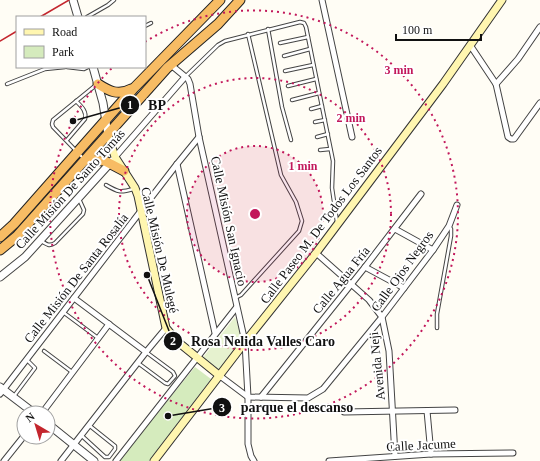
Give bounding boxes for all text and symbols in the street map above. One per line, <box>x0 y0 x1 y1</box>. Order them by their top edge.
legend <box>16 16 146 68</box>
scale bar <box>396 16 481 42</box>
text: 100 m <box>402 23 433 37</box>
text: Road <box>52 25 77 39</box>
text: Park <box>52 45 74 59</box>
text: 3 min <box>384 63 414 77</box>
callout: BP <box>120 92 174 118</box>
text: 1 <box>127 98 133 112</box>
text: BP <box>148 98 166 113</box>
text: 2 min <box>336 111 366 125</box>
street label: Calle Misión De Santo Tomás <box>12 126 128 252</box>
street label: Calle Paseo M. De Todos Los Santos <box>257 144 385 306</box>
street label: Calle Misión San Ignacio <box>208 155 250 287</box>
text: 1 min <box>288 159 318 173</box>
street label: Calle Misión De Mulegé <box>138 186 182 315</box>
centre of rings <box>248 207 262 221</box>
street label: Calle Misión De Santa Rosalía <box>21 210 131 346</box>
street label: Calle Ojos Negros <box>368 228 436 314</box>
street label: Calle Agua Fría <box>309 243 373 317</box>
callout: Rosa Nelida Valles Caro <box>163 328 343 354</box>
street label: Avenida Neji <box>366 331 388 401</box>
text: 2 <box>170 334 176 348</box>
text: Rosa Nelida Valles Caro <box>191 334 335 349</box>
callout: parque el descanso <box>212 394 361 420</box>
text: parque el descanso <box>241 400 353 415</box>
text: 3 <box>219 401 225 415</box>
north arrow <box>16 405 56 445</box>
text: N <box>23 410 37 424</box>
street label: Calle Jacume <box>386 436 456 454</box>

